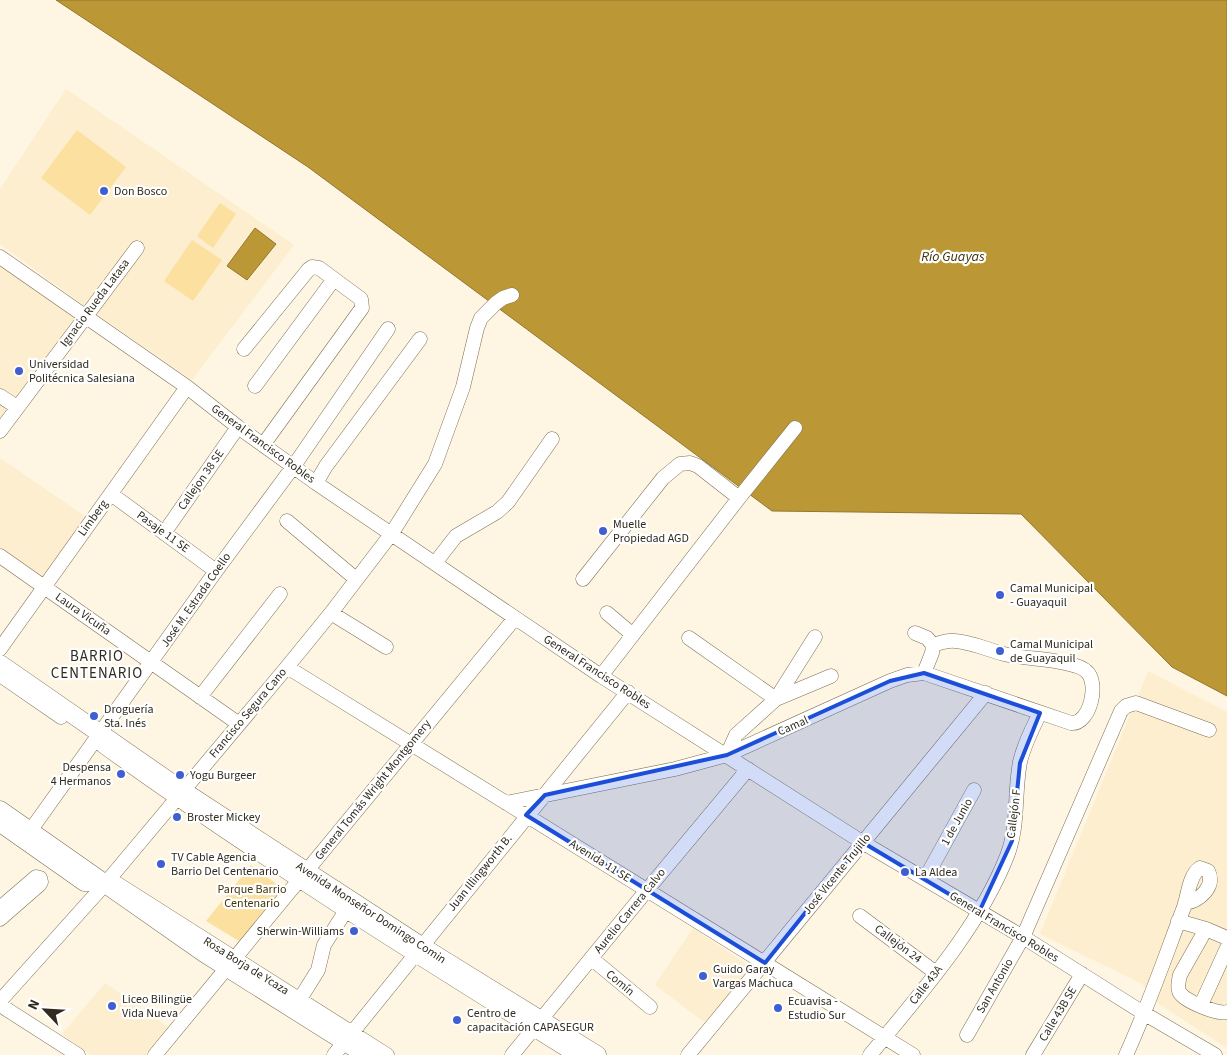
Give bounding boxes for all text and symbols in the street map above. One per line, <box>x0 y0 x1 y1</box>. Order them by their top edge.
place label: Don Bosco <box>114 183 167 200</box>
marker: Don Bosco <box>98 185 110 197</box>
water label: Río Guayas <box>921 247 985 267</box>
street label: Ignacio Rueda Latasa <box>56 255 134 351</box>
place label: Universidad Politécnica Salesiana <box>29 356 135 387</box>
marker: Universidad Politécnica Salesiana <box>13 365 25 377</box>
street label: General Francisco Robles <box>207 400 319 488</box>
street label: Callejon 38 SE <box>174 446 228 514</box>
street label: Limberg <box>74 496 112 540</box>
street label: Pasaje 11 SE <box>133 507 193 557</box>
place label: Muelle Propiedad AGD <box>613 516 689 547</box>
marker: Muelle Propiedad AGD <box>597 525 609 537</box>
street label: José M. Estrada Coello <box>157 549 235 651</box>
place label: Camal Municipal - Guayaquil <box>1010 580 1093 611</box>
street label: Laura Vicuña <box>52 589 114 639</box>
marker: Camal Municipal - Guayaquil <box>994 589 1006 601</box>
street label: General Francisco Robles <box>540 631 654 713</box>
place label: Camal Municipal de Guayaquil <box>1010 636 1093 667</box>
marker: Camal Municipal de Guayaquil <box>994 645 1006 657</box>
district label: BARRIO CENTENARIO <box>51 646 143 684</box>
street label: Francisco Segura Cano <box>205 664 291 762</box>
place label: Droguería Sta. Inés <box>104 701 154 732</box>
marker: Droguería Sta. Inés <box>88 710 100 722</box>
street label: Camal <box>775 712 811 740</box>
street label: General Tomás Wright Montgomery <box>311 716 435 864</box>
place label: Despensa 4 Hermanos <box>51 759 111 790</box>
place label: Yogu Burgeer <box>189 767 257 784</box>
marker: Despensa 4 Hermanos <box>115 768 127 780</box>
marker: Yogu Burgeer <box>174 769 186 781</box>
street label: Callejón F <box>1003 788 1025 840</box>
street label: 1 de Junio <box>937 795 977 849</box>
place label: Broster Mickey <box>187 809 261 826</box>
marker: Broster Mickey <box>171 811 183 823</box>
street label: José Vicente Trujillo <box>799 830 875 918</box>
street label: Juan Illingworth B. <box>444 831 516 915</box>
street label: Avenida 11 SE <box>566 835 634 887</box>
place label: TV Cable Agencia Barrio Del Centenario <box>171 849 279 880</box>
marker: TV Cable Agencia Barrio Del Centenario <box>155 858 167 870</box>
street label: Avenida Monseñor Domingo Comin <box>293 858 449 968</box>
place label: La Aldea <box>915 864 957 881</box>
street label: Aurelio Carrera Calvo <box>590 865 670 957</box>
marker: La Aldea <box>899 866 911 878</box>
park label: Parque Barrio Centenario <box>218 881 286 912</box>
street label: General Francisco Robles <box>946 888 1062 966</box>
street label: Callejón 24 <box>871 921 925 967</box>
place label: Sherwin-Williams <box>256 923 344 940</box>
marker: Sherwin-Williams <box>348 925 360 937</box>
street label: Rosa Borja de Ycaza <box>200 933 292 999</box>
street label: San Antonio <box>972 955 1018 1017</box>
place label: Guido Garay Vargas Machuca <box>713 961 793 992</box>
street label: Calle 43A <box>905 961 947 1008</box>
street label: Comín <box>602 966 638 1000</box>
marker: Guido Garay Vargas Machuca <box>697 970 709 982</box>
street label: Calle 43B SE <box>1035 983 1081 1045</box>
north arrow <box>20 985 70 1035</box>
place label: Liceo Bilingüe Vida Nueva <box>122 991 192 1022</box>
place label: Ecuavisa - Estudio Sur <box>788 993 846 1024</box>
text: N <box>23 996 45 1013</box>
marker: Liceo Bilingüe Vida Nueva <box>106 1000 118 1012</box>
marker: Ecuavisa - Estudio Sur <box>772 1002 784 1014</box>
place label: Centro de capacitación CAPASEGUR <box>467 1005 594 1036</box>
marker: Centro de capacitación CAPASEGUR <box>451 1014 463 1026</box>

